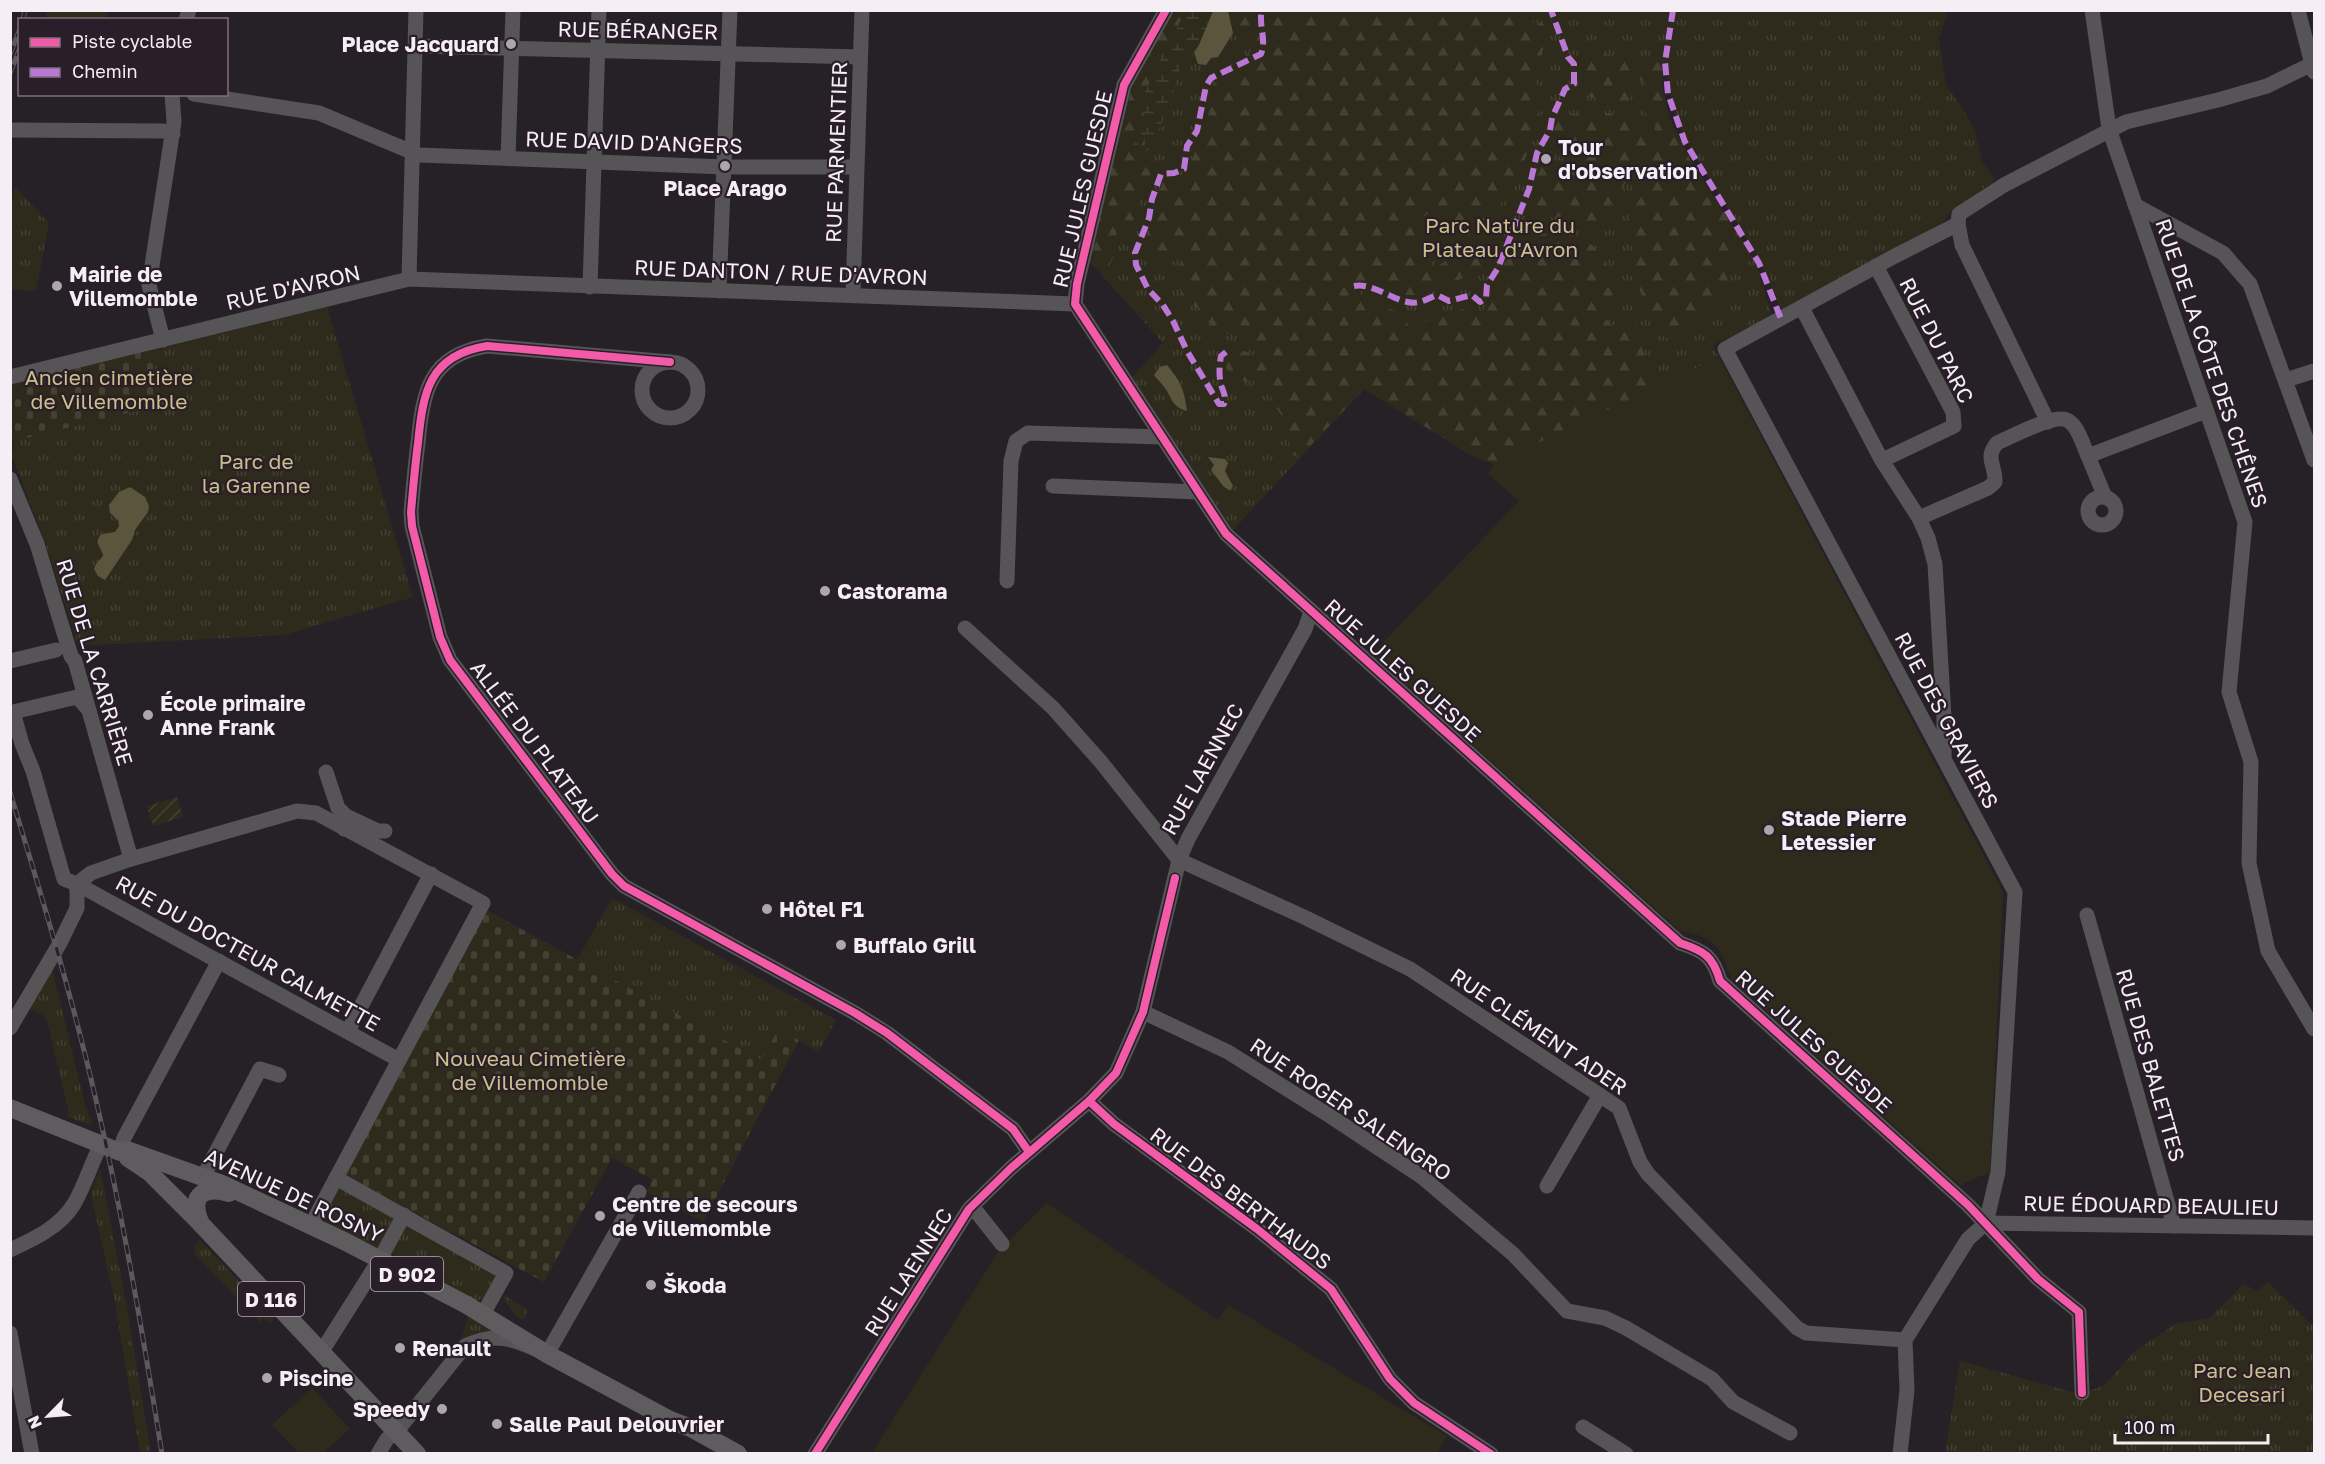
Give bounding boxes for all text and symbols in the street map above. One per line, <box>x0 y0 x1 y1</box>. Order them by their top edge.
street label: RUE BÉRANGER <box>558 16 718 44</box>
legend <box>18 18 228 96</box>
text: Piste cyclable <box>72 30 192 52</box>
place label: Place Jacquard <box>341 31 499 57</box>
marker: Place Jacquard <box>504 37 518 51</box>
text: Chemin <box>72 60 138 82</box>
street label: RUE PARMENTIER <box>820 61 852 243</box>
street label: RUE JULES GUESDE <box>1047 88 1117 290</box>
street label: RUE DAVID D'ANGERS <box>525 125 743 159</box>
place label: Tour d'observation <box>1558 134 1698 184</box>
marker: Tour d'observation <box>1539 152 1553 166</box>
marker: Place Arago <box>718 159 732 173</box>
place label: Place Arago <box>663 175 787 201</box>
park label: Parc Nature du Plateau d'Avron <box>1422 212 1578 262</box>
street label: RUE DE LA CÔTE DES CHÊNES <box>2150 215 2274 511</box>
street label: RUE DANTON / RUE D'AVRON <box>634 254 928 290</box>
street label: RUE D'AVRON <box>223 259 363 315</box>
place label: Mairie de Villemomble <box>69 261 198 311</box>
street label: RUE DU PARC <box>1894 273 1980 407</box>
marker: Mairie de Villemomble <box>50 279 64 293</box>
park label: Ancien cimetière de Villemomble <box>25 364 193 414</box>
park label: Parc de la Garenne <box>202 448 310 498</box>
street label: RUE DE LA CARRIÈRE <box>51 555 139 769</box>
place label: Castorama <box>837 578 947 604</box>
marker: Castorama <box>818 584 832 598</box>
street label: RUE JULES GUESDE <box>1319 593 1487 747</box>
street label: RUE DES GRAVIERS <box>1889 627 2005 813</box>
street label: ALLÉE DU PLATEAU <box>465 655 605 829</box>
place label: École primaire Anne Frank <box>160 690 306 740</box>
street label: RUE LAENNEC <box>1155 699 1249 839</box>
marker: École primaire Anne Frank <box>141 708 155 722</box>
place label: Stade Pierre Letessier <box>1781 805 1907 855</box>
marker: Stade Pierre Letessier <box>1762 823 1776 837</box>
street label: RUE DU DOCTEUR CALMETTE <box>111 869 385 1037</box>
place label: Hôtel F1 <box>779 896 864 922</box>
marker: Hôtel F1 <box>760 902 774 916</box>
place label: Buffalo Grill <box>853 932 976 958</box>
marker: Buffalo Grill <box>834 938 848 952</box>
street label: RUE CLÉMENT ADER <box>1446 962 1632 1100</box>
street label: RUE JULES GUESDE <box>1730 964 1898 1118</box>
street label: RUE DES BALETTES <box>2111 966 2191 1164</box>
street label: RUE ROGER SALENGRO <box>1245 1032 1457 1186</box>
park label: Nouveau Cimetière de Villemomble <box>434 1045 626 1095</box>
street label: RUE DES BERTHAUDS <box>1145 1121 1337 1275</box>
street label: AVENUE DE ROSNY <box>201 1142 388 1248</box>
street label: RUE ÉDOUARD BEAULIEU <box>2023 1190 2279 1220</box>
place label: Centre de secours de Villemomble <box>612 1191 798 1241</box>
street label: RUE LAENNEC <box>858 1203 958 1341</box>
marker: Centre de secours de Villemomble <box>593 1209 607 1223</box>
road number: D 902 <box>371 1257 443 1291</box>
place label: Škoda <box>663 1272 727 1298</box>
marker: Škoda <box>644 1278 658 1292</box>
road number: D 116 <box>238 1282 304 1316</box>
place label: Renault <box>412 1335 491 1361</box>
marker: Renault <box>393 1341 407 1355</box>
park label: Parc Jean Decesari <box>2193 1357 2291 1407</box>
place label: Piscine <box>279 1365 354 1391</box>
marker: Piscine <box>260 1371 274 1385</box>
north arrow <box>18 1386 78 1446</box>
place label: Speedy <box>353 1396 430 1422</box>
marker: Speedy <box>435 1402 449 1416</box>
scale bar <box>2115 1407 2268 1445</box>
place label: Salle Paul Delouvrier <box>509 1411 724 1437</box>
text: N <box>23 1413 46 1432</box>
text: 100 m <box>2124 1416 2175 1438</box>
marker: Salle Paul Delouvrier <box>490 1417 504 1431</box>

